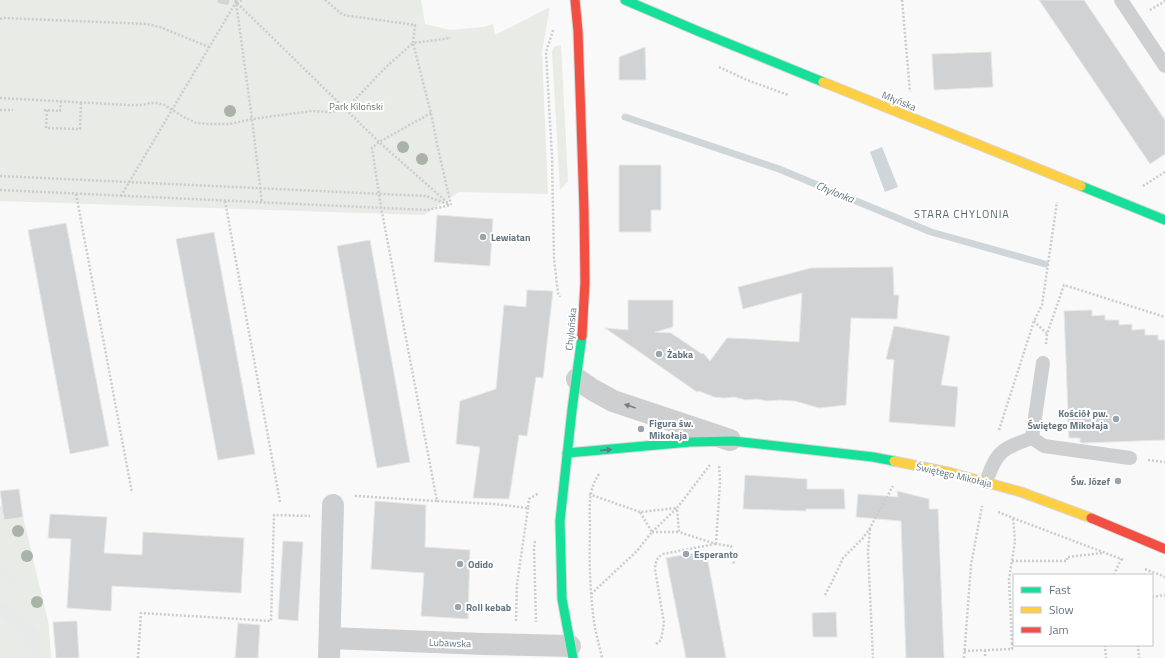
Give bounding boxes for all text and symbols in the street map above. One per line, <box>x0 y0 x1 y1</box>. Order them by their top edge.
street label: Młyńska <box>879 87 919 115</box>
park label: Park Kiloński <box>329 99 383 114</box>
water label: Chylonka <box>814 177 857 207</box>
district label: STARA CHYLONIA <box>914 206 1010 222</box>
place label: Lewiatan <box>491 230 531 245</box>
marker: Lewiatan <box>478 232 488 242</box>
street label: Chylońska <box>562 307 580 351</box>
place label: Żabka <box>667 347 693 362</box>
marker: Żabka <box>654 349 664 359</box>
one-way arrow <box>623 403 635 409</box>
place label: Kościół pw. Świętego Mikołaja <box>1027 406 1108 433</box>
marker: Kościół pw. Świętego Mikołaja <box>1111 414 1121 424</box>
place label: Figura św. Mikołaja <box>649 416 694 443</box>
marker: Figura św. Mikołaja <box>636 424 646 434</box>
one-way arrow <box>600 447 612 453</box>
street label: Świętego Mikołaja <box>915 459 993 491</box>
place label: Św. Józef <box>1071 474 1110 489</box>
marker: Św. Józef <box>1113 476 1123 486</box>
place label: Esperanto <box>694 547 738 562</box>
marker: Esperanto <box>681 549 691 559</box>
place label: Odido <box>468 557 493 572</box>
marker: Odido <box>455 559 465 569</box>
legend <box>1013 574 1153 646</box>
text: Fast <box>1049 580 1072 599</box>
place label: Roll kebab <box>466 600 512 615</box>
text: Slow <box>1049 600 1074 619</box>
marker: Roll kebab <box>453 602 463 612</box>
text: Jam <box>1049 620 1069 639</box>
street label: Lubawska <box>429 635 471 651</box>

